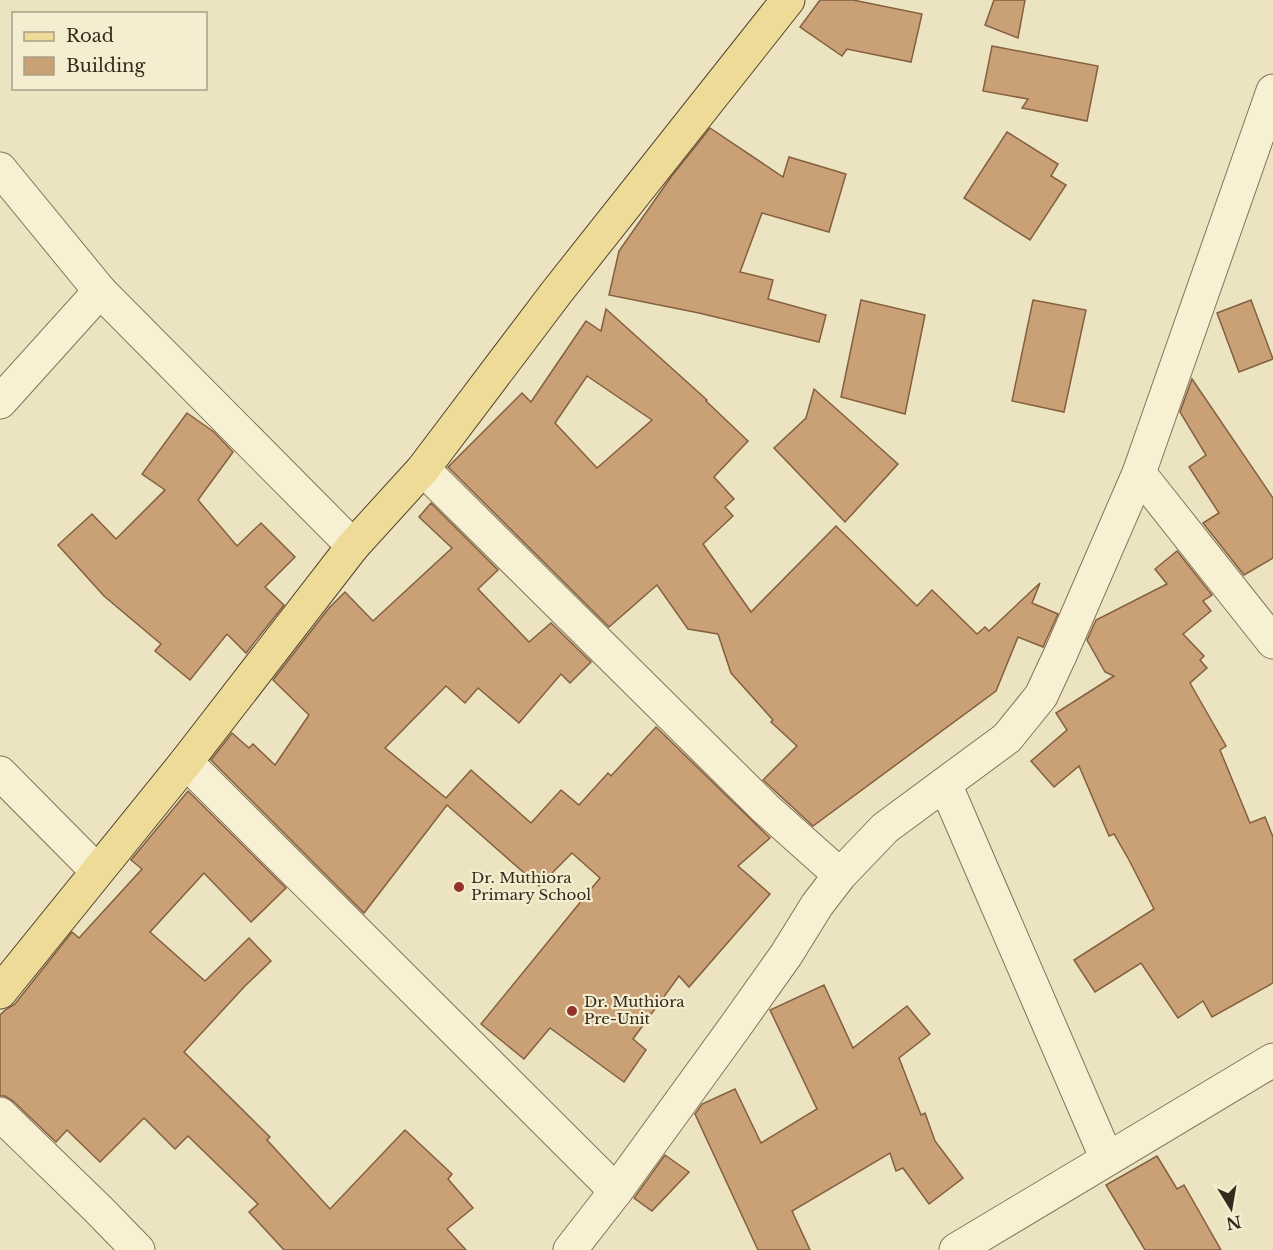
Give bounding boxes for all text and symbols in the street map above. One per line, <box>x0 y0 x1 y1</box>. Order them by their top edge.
legend <box>12 12 207 90</box>
text: Road <box>66 25 114 47</box>
text: Building <box>66 55 145 77</box>
place label: Dr. Muthiora Primary School <box>471 868 591 904</box>
marker: Dr. Muthiora Primary School <box>452 880 466 894</box>
place label: Dr. Muthiora Pre-Unit <box>584 992 685 1028</box>
marker: Dr. Muthiora Pre-Unit <box>565 1004 579 1018</box>
north arrow <box>1201 1178 1261 1238</box>
text: N <box>1225 1211 1243 1234</box>

